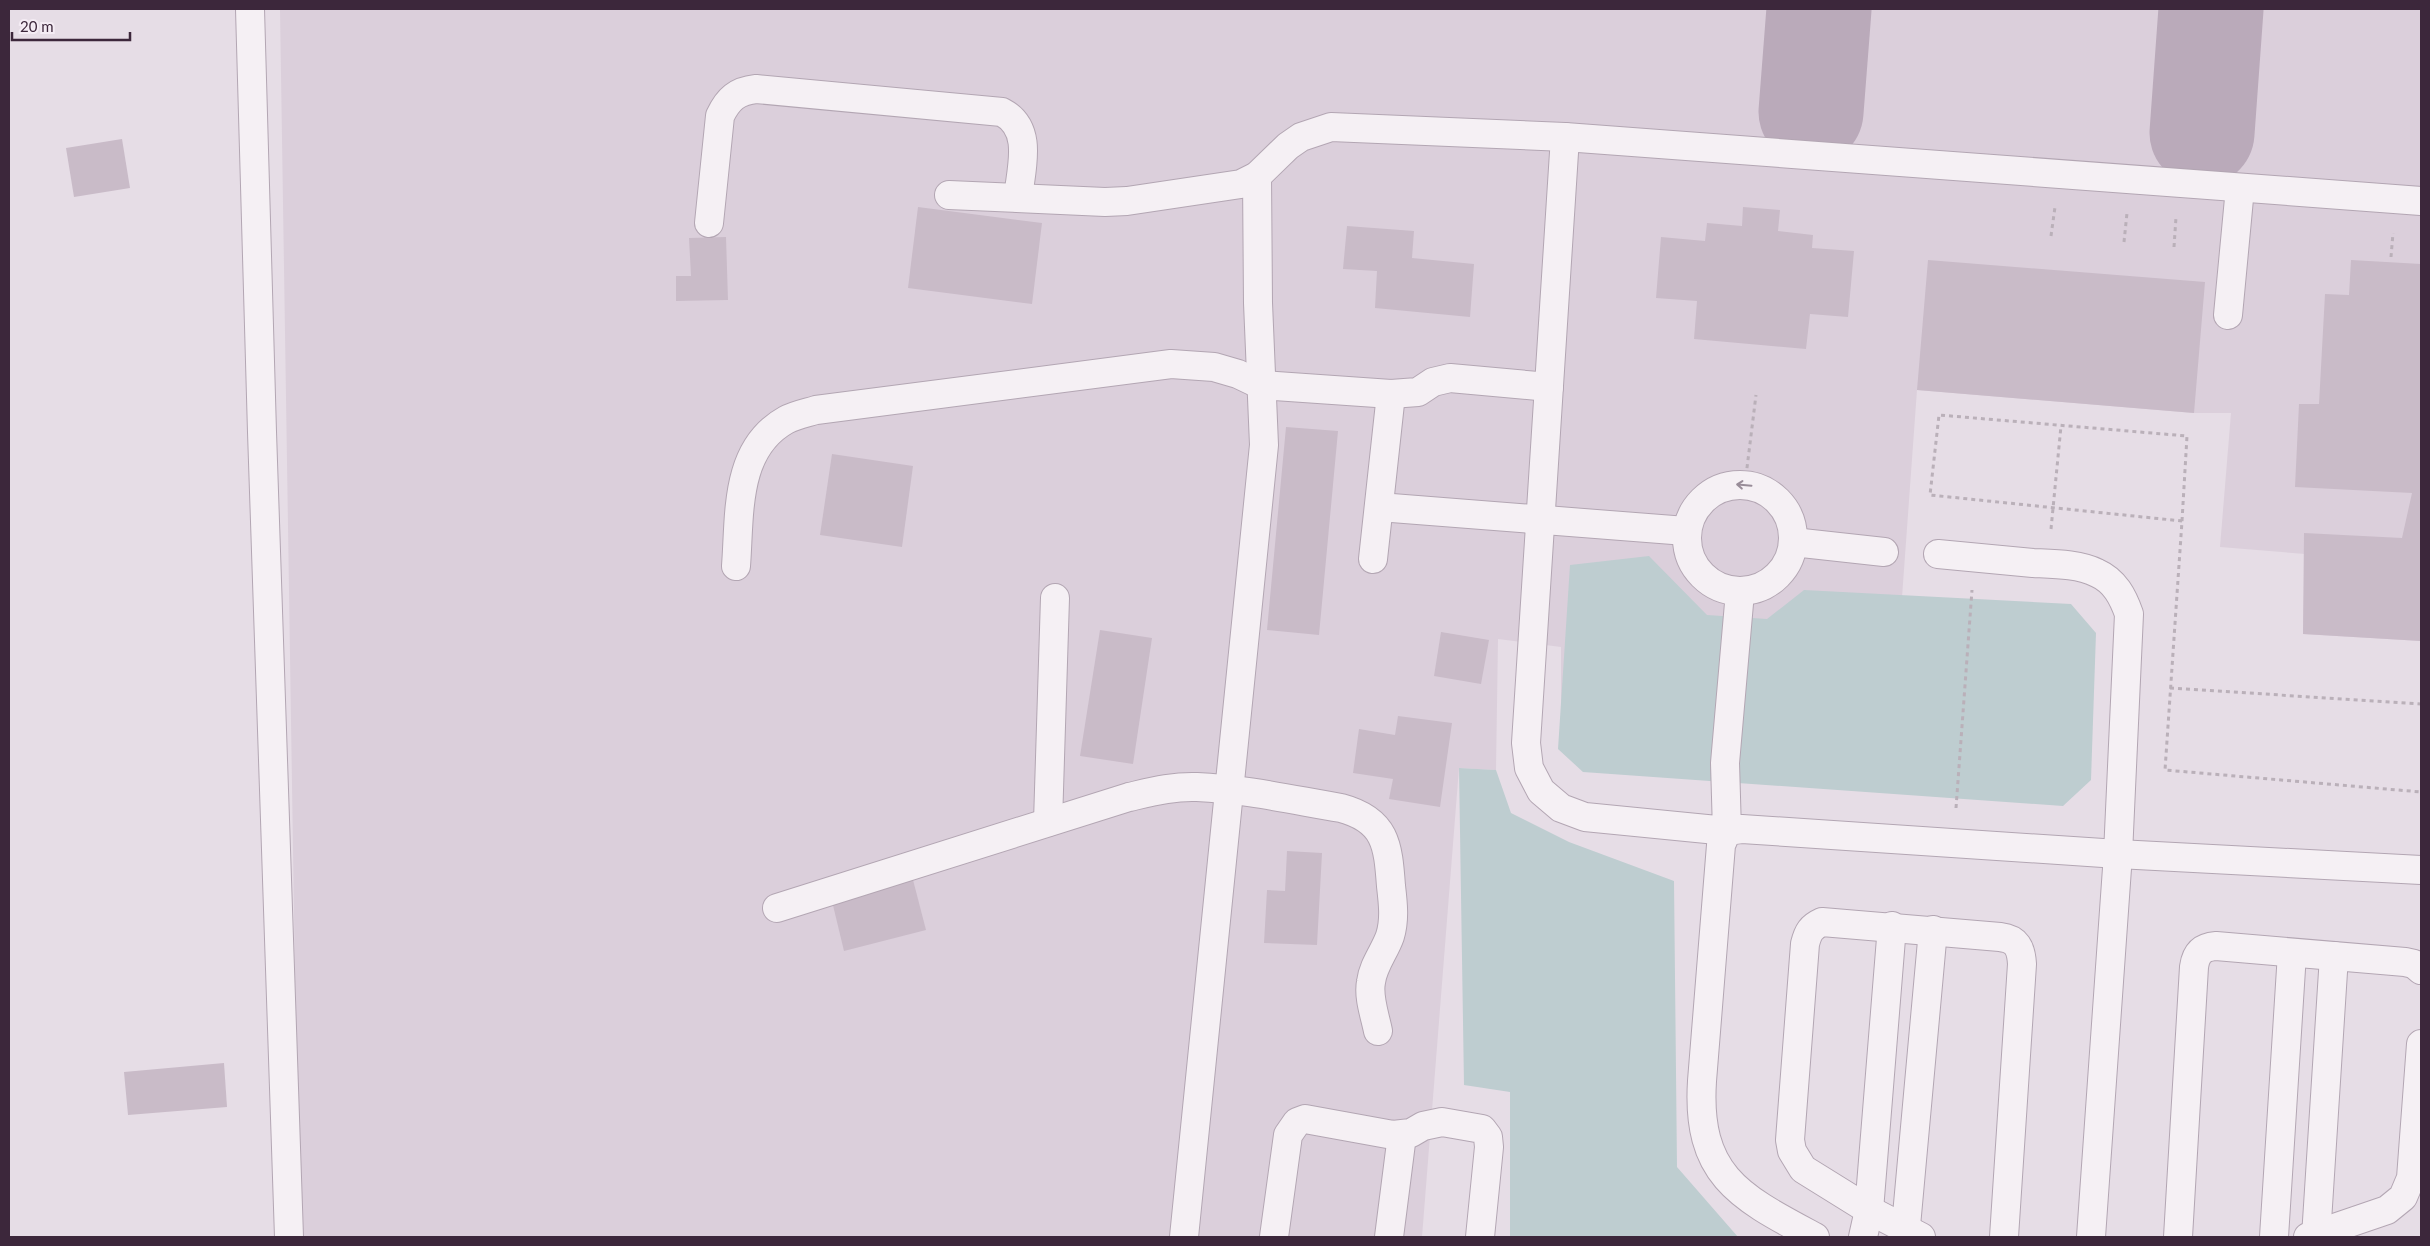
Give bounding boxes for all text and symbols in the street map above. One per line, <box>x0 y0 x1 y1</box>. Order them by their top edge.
scale bar <box>12 10 130 42</box>
text: 20 m <box>20 17 54 35</box>
one-way arrow <box>1737 481 1753 490</box>

